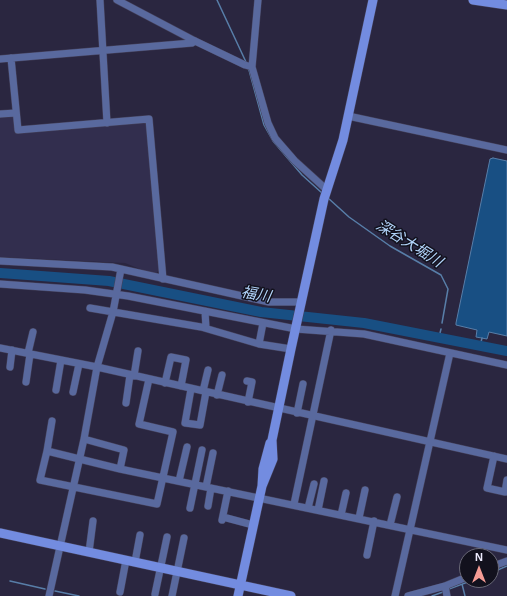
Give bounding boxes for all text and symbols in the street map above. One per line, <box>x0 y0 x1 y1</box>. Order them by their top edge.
water label: 深谷大堀川 <box>372 216 446 272</box>
water label: 福川 <box>240 284 272 306</box>
north arrow <box>459 548 499 588</box>
text: N <box>475 551 483 563</box>

